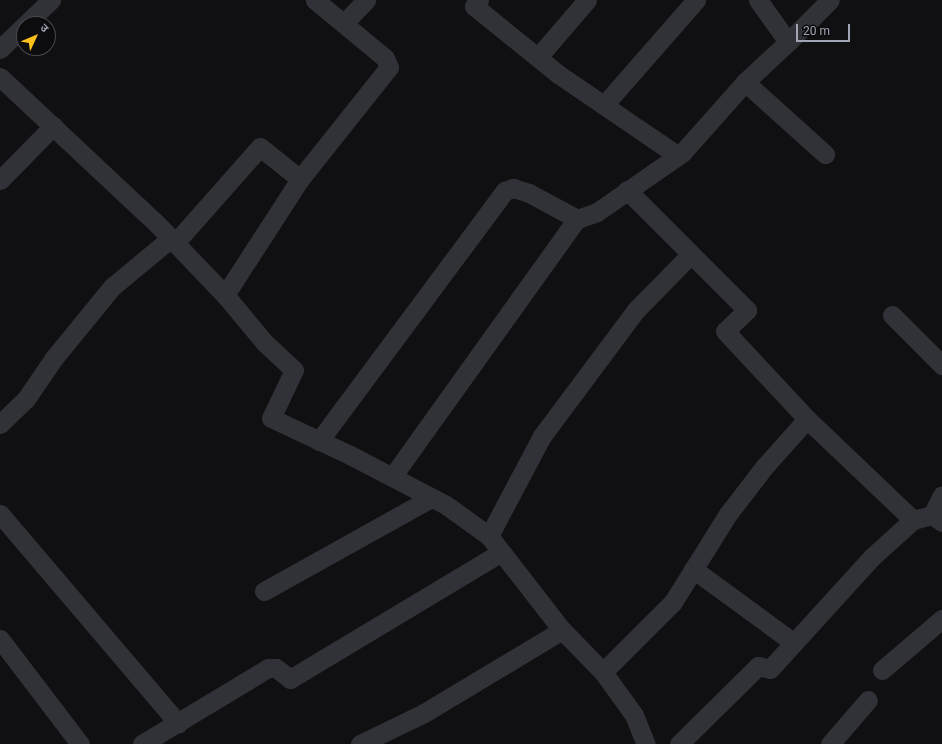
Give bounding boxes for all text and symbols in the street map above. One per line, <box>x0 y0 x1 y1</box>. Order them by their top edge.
north arrow <box>16 16 56 56</box>
scale bar <box>798 16 852 42</box>
text: उ <box>37 21 51 35</box>
text: 20 m <box>803 24 830 38</box>

